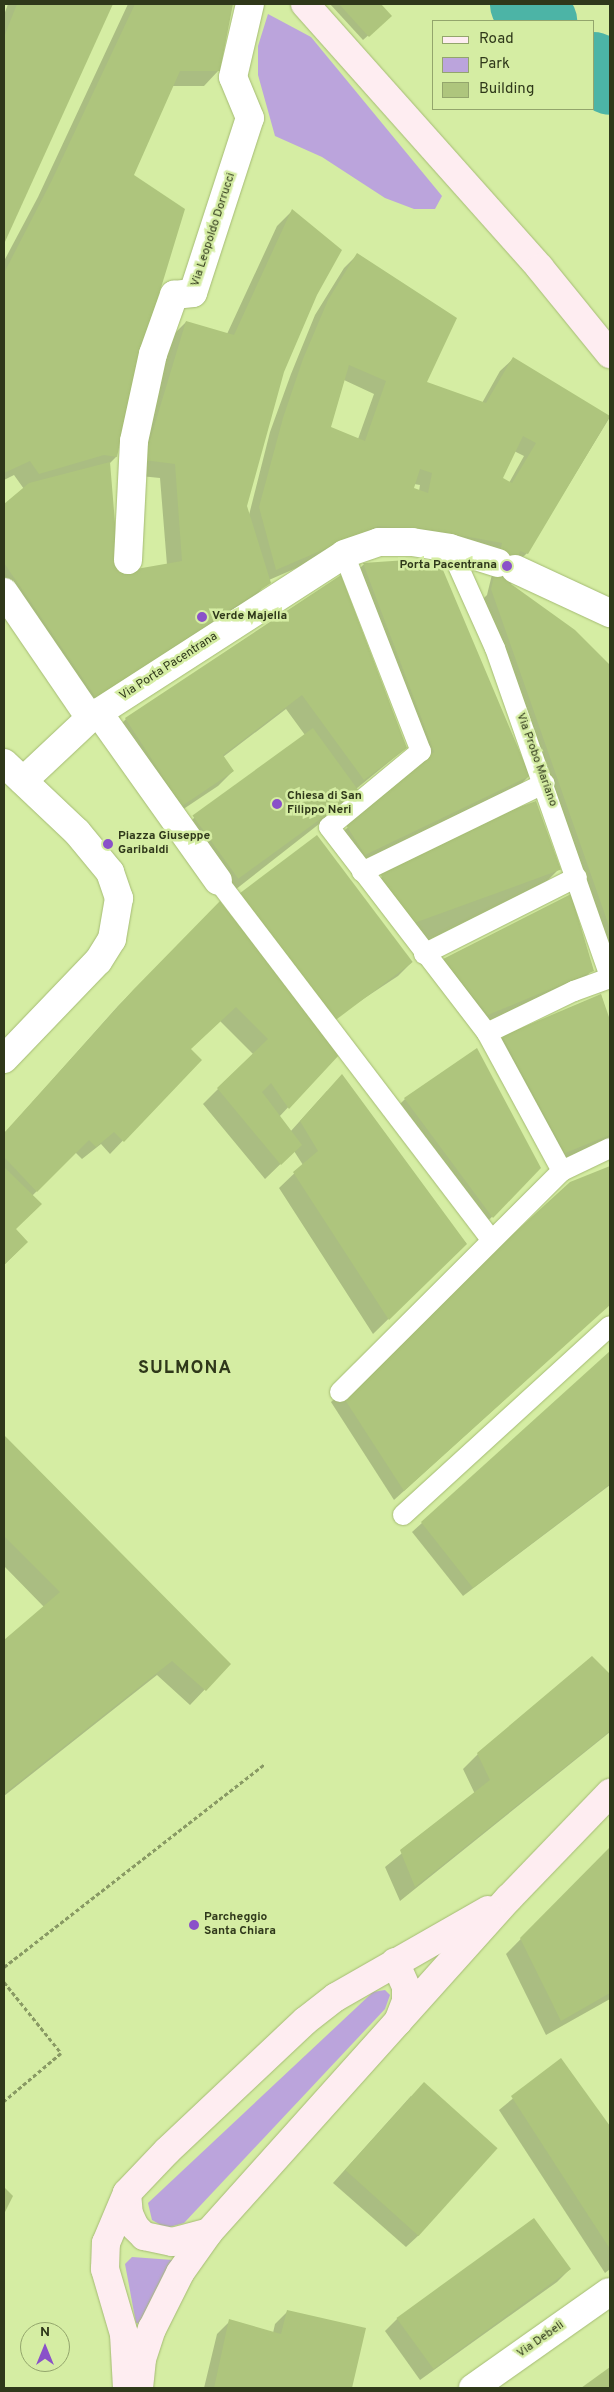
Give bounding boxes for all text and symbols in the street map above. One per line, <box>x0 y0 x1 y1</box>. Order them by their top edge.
legend <box>432 20 594 110</box>
text: Road <box>479 30 514 49</box>
text: Park <box>479 55 510 74</box>
text: Building <box>479 80 534 99</box>
street label: Via Leopoldo Dorrucci <box>189 171 239 289</box>
place label: Porta Pacentrana <box>400 559 497 573</box>
marker: Porta Pacentrana <box>501 560 513 572</box>
place label: Verde Majella <box>212 610 287 624</box>
marker: Verde Majella <box>196 611 208 623</box>
street label: Via Porta Pacentrana <box>117 630 221 704</box>
street label: Via Probo Mariano <box>512 711 560 809</box>
place label: Chiesa di San Filippo Neri <box>287 790 362 818</box>
marker: Chiesa di San Filippo Neri <box>271 798 283 810</box>
place label: Piazza Giuseppe Garibaldi <box>118 830 210 858</box>
marker: Piazza Giuseppe Garibaldi <box>102 838 114 850</box>
district label: SULMONA <box>137 1358 233 1380</box>
place label: Parcheggio Santa Chiara <box>204 1911 276 1939</box>
marker: Parcheggio Santa Chiara <box>188 1919 200 1931</box>
street label: Via Debeli <box>515 2319 567 2361</box>
north arrow <box>20 2322 70 2372</box>
text: N <box>40 2324 50 2341</box>

